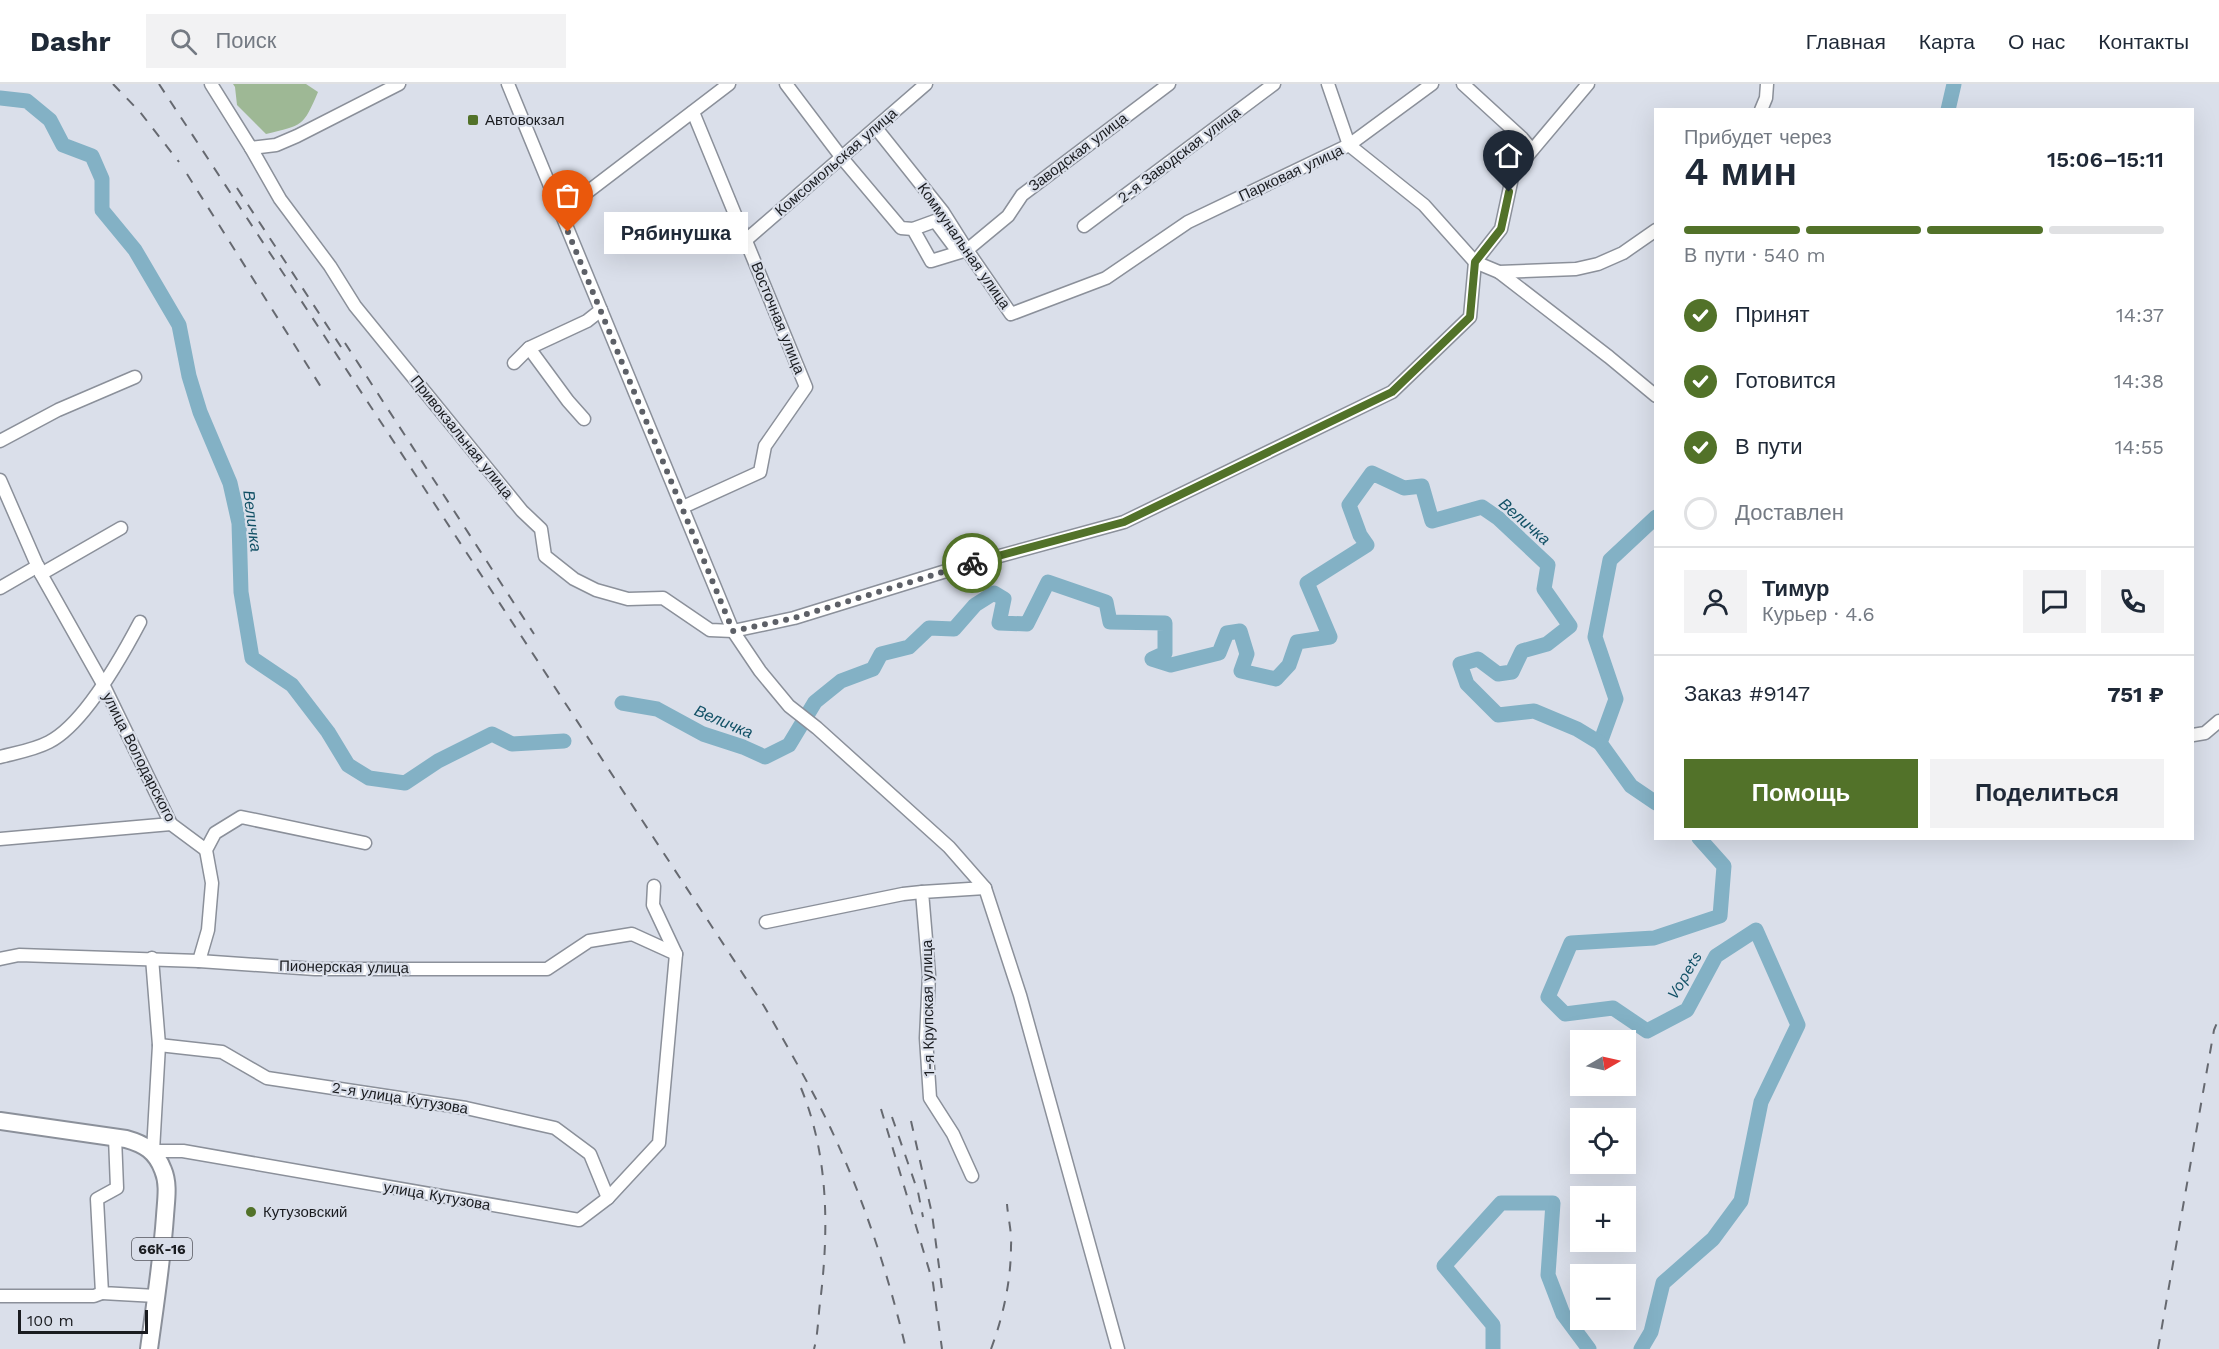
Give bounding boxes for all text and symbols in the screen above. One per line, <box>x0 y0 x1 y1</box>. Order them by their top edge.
search box <box>146 14 566 68</box>
text: Dashr <box>30 25 110 58</box>
icon: search <box>167 25 200 58</box>
text: Поиск <box>215 28 276 53</box>
text: Главная <box>1806 29 1886 54</box>
text: Карта <box>1919 29 1975 54</box>
text: О нас <box>2008 29 2065 54</box>
text: Контакты <box>2098 29 2189 54</box>
street label: 2-я Заводская улица <box>1114 103 1244 207</box>
street label: Комсомольская улица <box>771 104 901 220</box>
street label: Заводская улица <box>1025 109 1132 195</box>
place label: Автовокзал <box>485 111 565 129</box>
marker: Автовокзал <box>466 113 480 127</box>
text: Прибудет через <box>1684 125 1832 149</box>
pin <box>1483 130 1534 192</box>
icon: home <box>1492 139 1525 172</box>
street label: Парковая улица <box>1236 141 1347 205</box>
text: 15:06–15:11 <box>2047 147 2164 172</box>
text: 4 мин <box>1684 149 1797 194</box>
pin <box>542 170 593 232</box>
icon: bag <box>551 179 584 212</box>
street label: Коммунальная улица <box>914 180 1015 313</box>
callout: Рябинушка <box>604 211 748 253</box>
text: Рябинушка <box>621 221 731 245</box>
text: В пути · 540 m <box>1684 243 1826 267</box>
street label: Восточная улица <box>747 259 809 377</box>
icon: check <box>1684 299 1717 332</box>
text: Принят <box>1735 302 1809 327</box>
text: 14:37 <box>2116 303 2164 327</box>
icon: check <box>1684 365 1717 398</box>
text: Готовится <box>1735 368 1836 393</box>
text: 14:38 <box>2114 369 2164 393</box>
street label: Привокзальная улица <box>407 372 518 503</box>
icon: check <box>1684 431 1717 464</box>
text: В пути <box>1735 434 1802 459</box>
text: 14:55 <box>2115 435 2164 459</box>
water label: Величка <box>239 489 266 553</box>
water label: Величка <box>1495 494 1554 549</box>
text: Доставлен <box>1735 500 1844 525</box>
courier <box>942 533 1002 593</box>
icon: bike <box>956 547 989 580</box>
button: person <box>1684 570 1747 633</box>
button: chat <box>2023 570 2086 633</box>
button: phone <box>2101 570 2164 633</box>
text: Тимур <box>1762 576 1830 601</box>
text: Курьер · 4.6 <box>1762 602 1875 626</box>
text: Заказ #9147 <box>1684 681 1810 706</box>
text: 751 ₽ <box>2107 682 2164 707</box>
street label: улица Володарского <box>99 689 179 825</box>
water label: Величка <box>692 701 756 742</box>
button: Помощь <box>1684 759 1918 828</box>
button: Поделиться <box>1930 759 2164 828</box>
street label: 1-я Крупская улица <box>918 939 938 1076</box>
water label: Vopets <box>1663 948 1706 1003</box>
street label: Пионерская улица <box>279 957 410 977</box>
north arrow <box>1570 1030 1636 1096</box>
map controls <box>1570 1030 1636 1330</box>
street label: 2-я улица Кутузова <box>331 1078 470 1118</box>
button: locate <box>1570 1108 1636 1174</box>
street label: улица Кутузова <box>382 1178 493 1214</box>
button: + <box>1570 1186 1636 1252</box>
place label: Кутузовский <box>263 1203 347 1221</box>
marker: Кутузовский <box>244 1205 258 1219</box>
road number: 66К-16 <box>132 1238 192 1260</box>
button: − <box>1570 1264 1636 1330</box>
scale bar <box>18 1307 148 1334</box>
text: 100 m <box>27 1311 74 1330</box>

